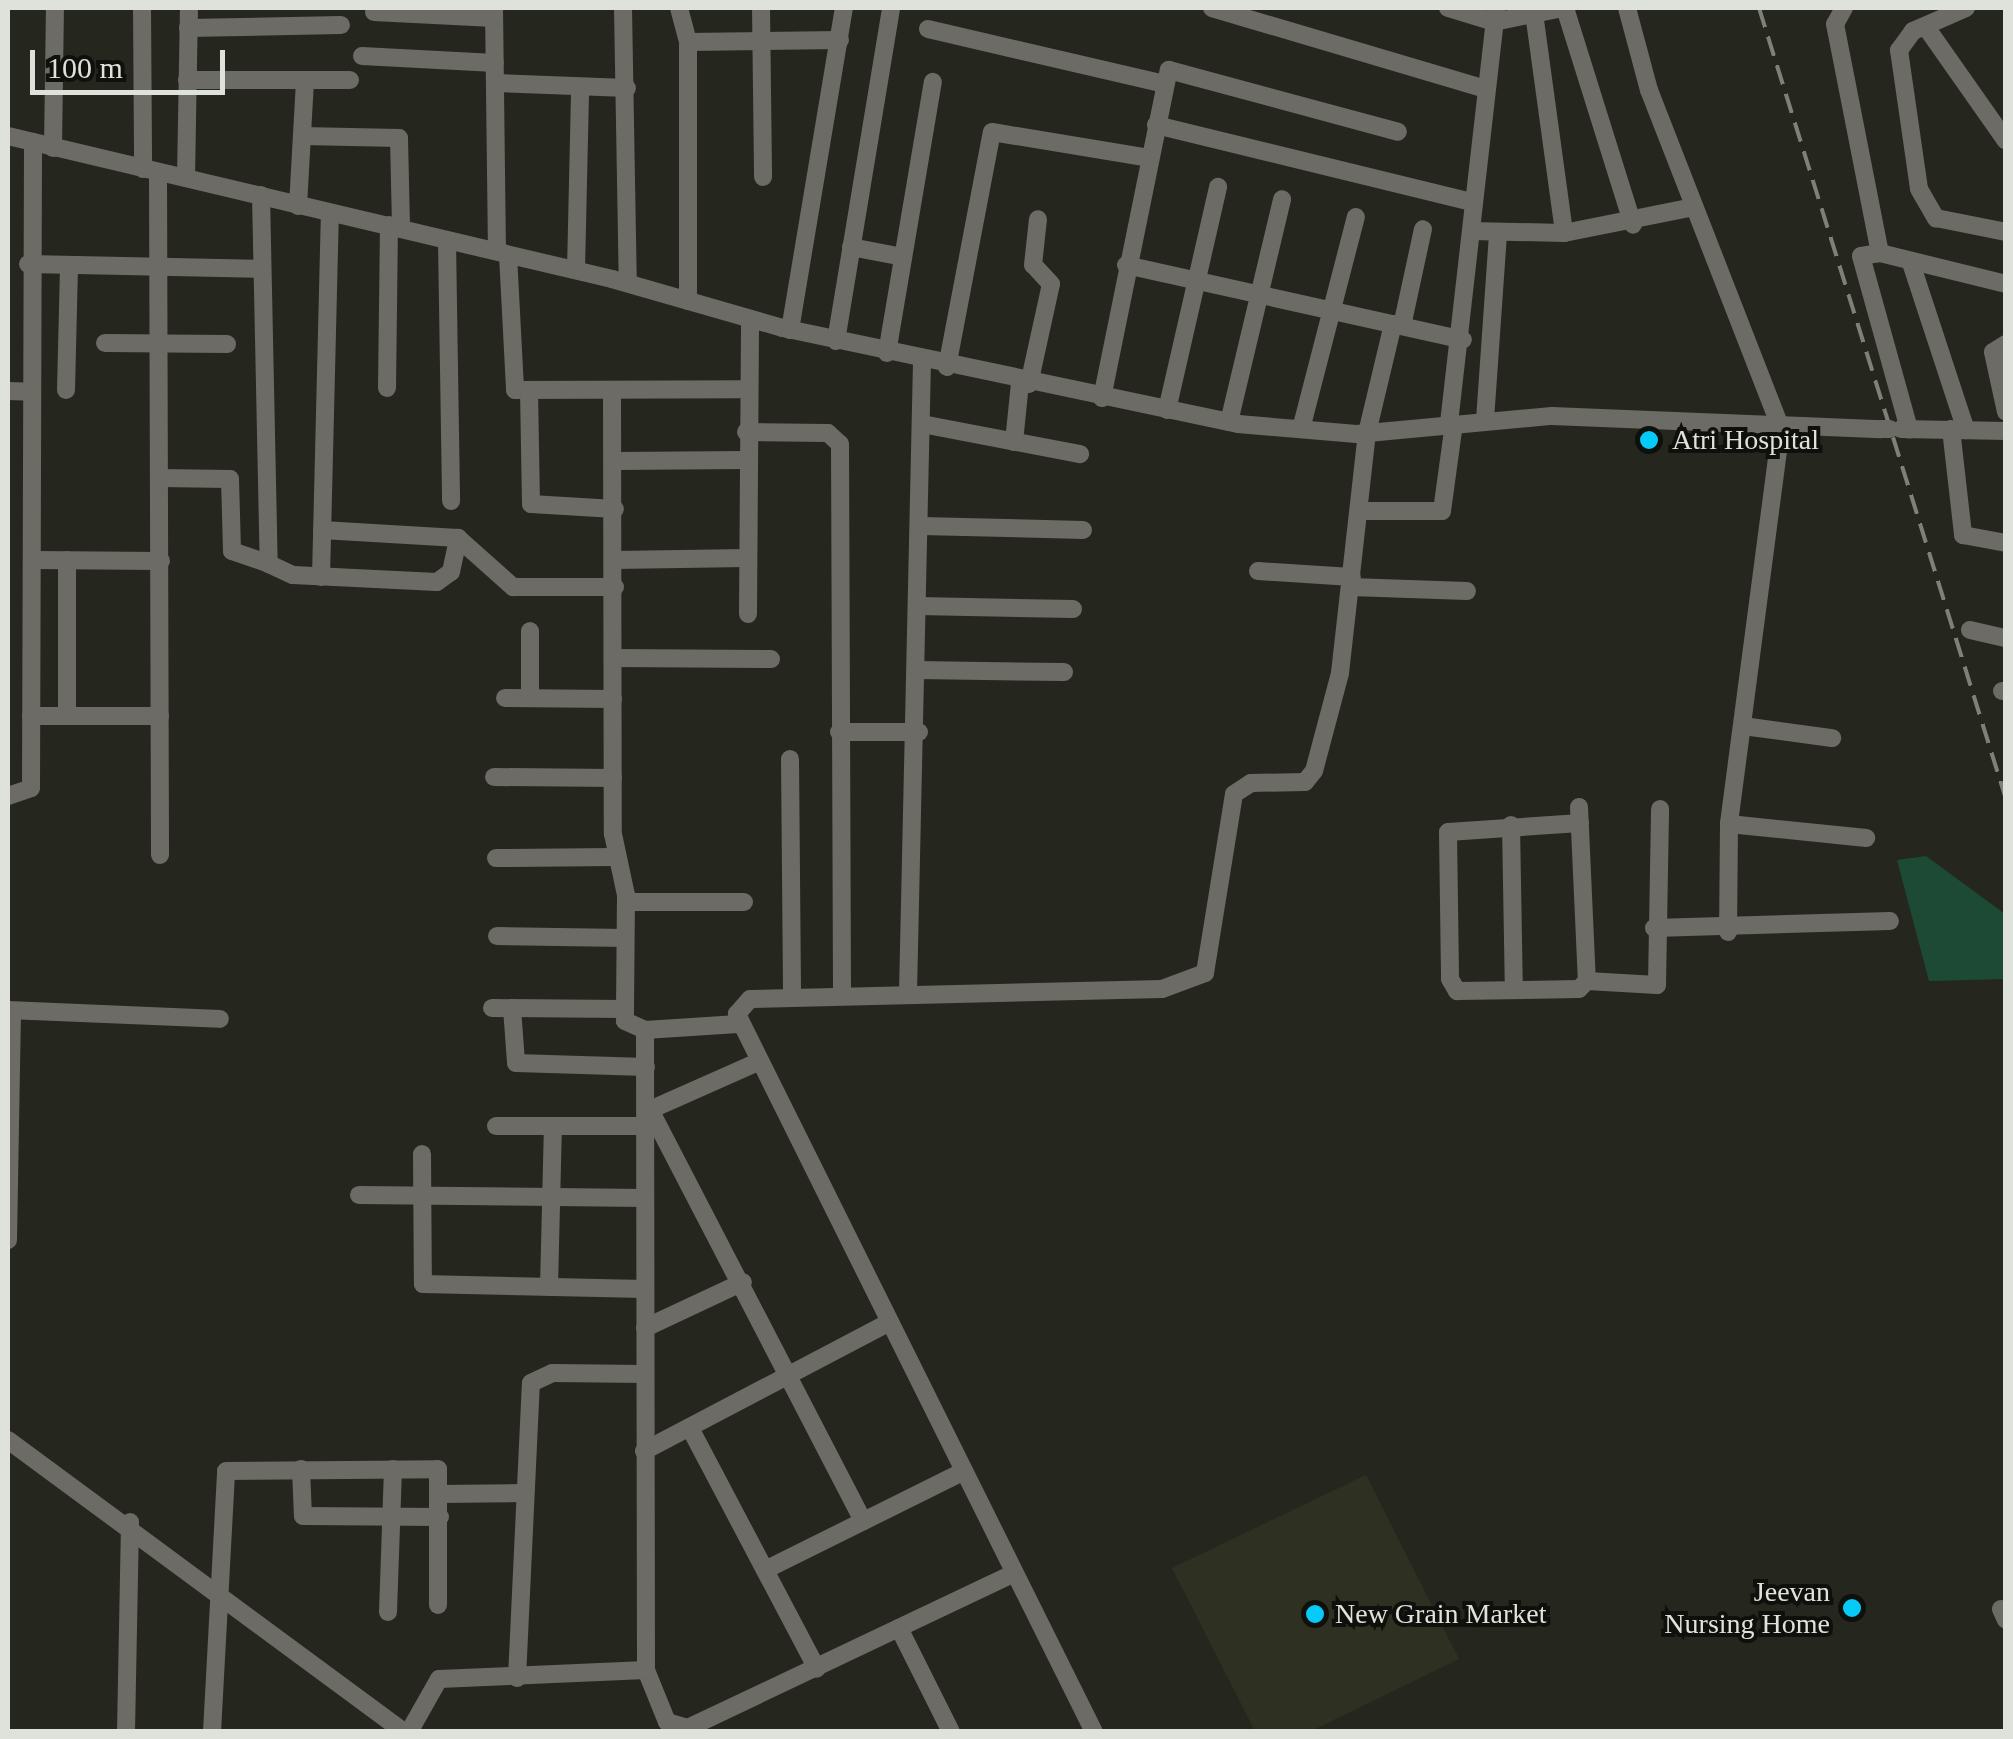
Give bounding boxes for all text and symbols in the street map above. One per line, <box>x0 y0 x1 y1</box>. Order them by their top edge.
scale bar <box>35 30 230 92</box>
text: 100 m <box>47 51 123 84</box>
place label: Atri Hospital <box>1672 423 1819 457</box>
marker: Atri Hospital <box>1636 427 1662 453</box>
place label: Jeevan Nursing Home <box>1664 1575 1830 1641</box>
marker: Jeevan Nursing Home <box>1839 1595 1865 1621</box>
place label: New Grain Market <box>1335 1597 1546 1631</box>
marker: New Grain Market <box>1304 1603 1326 1625</box>

